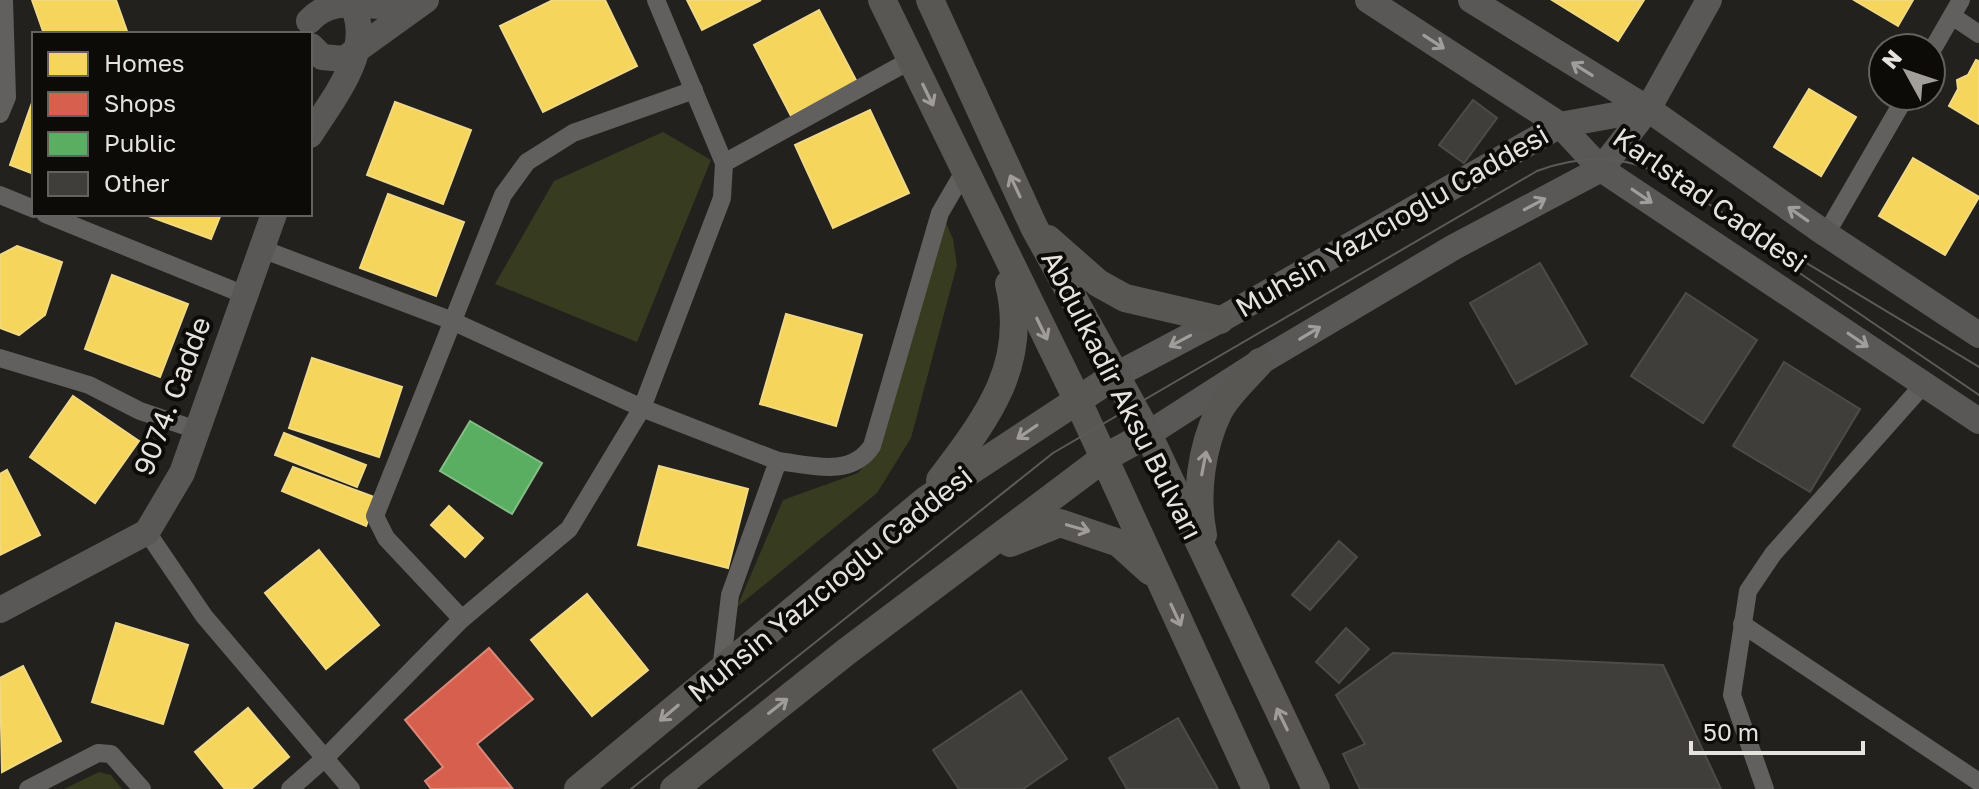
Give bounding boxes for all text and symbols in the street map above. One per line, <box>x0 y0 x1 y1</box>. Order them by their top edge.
legend <box>32 32 312 216</box>
north arrow <box>1867 32 1947 112</box>
one-way arrow <box>1422 34 1444 51</box>
text: N <box>1876 44 1907 74</box>
text: Homes <box>104 48 185 77</box>
one-way arrow <box>1571 60 1594 76</box>
one-way arrow <box>921 83 936 107</box>
text: Shops <box>104 88 176 117</box>
street label: Muhsin Yazıcıoğlu Caddesi <box>1229 117 1554 324</box>
street label: Karlstad Caddesi <box>1607 120 1813 279</box>
text: Public <box>104 128 176 157</box>
text: Other <box>104 168 169 197</box>
one-way arrow <box>1007 174 1022 198</box>
one-way arrow <box>1630 188 1652 204</box>
one-way arrow <box>1523 195 1546 211</box>
one-way arrow <box>1787 206 1809 223</box>
street label: Abdulkadir Aksu Bulvarı <box>1035 245 1210 545</box>
street label: 9074. Cadde <box>126 312 217 480</box>
one-way arrow <box>1035 316 1051 340</box>
one-way arrow <box>1297 325 1321 340</box>
one-way arrow <box>1846 332 1869 348</box>
one-way arrow <box>1169 333 1193 349</box>
one-way arrow <box>1016 424 1039 440</box>
one-way arrow <box>1197 451 1212 476</box>
street label: Muhsin Yazıcıoğlu Caddesi <box>681 459 978 708</box>
one-way arrow <box>1065 522 1091 537</box>
one-way arrow <box>1169 603 1184 627</box>
one-way arrow <box>768 697 789 715</box>
one-way arrow <box>659 704 680 722</box>
scale bar <box>1691 705 1863 755</box>
one-way arrow <box>1274 707 1289 731</box>
text: 50 m <box>1703 717 1759 746</box>

